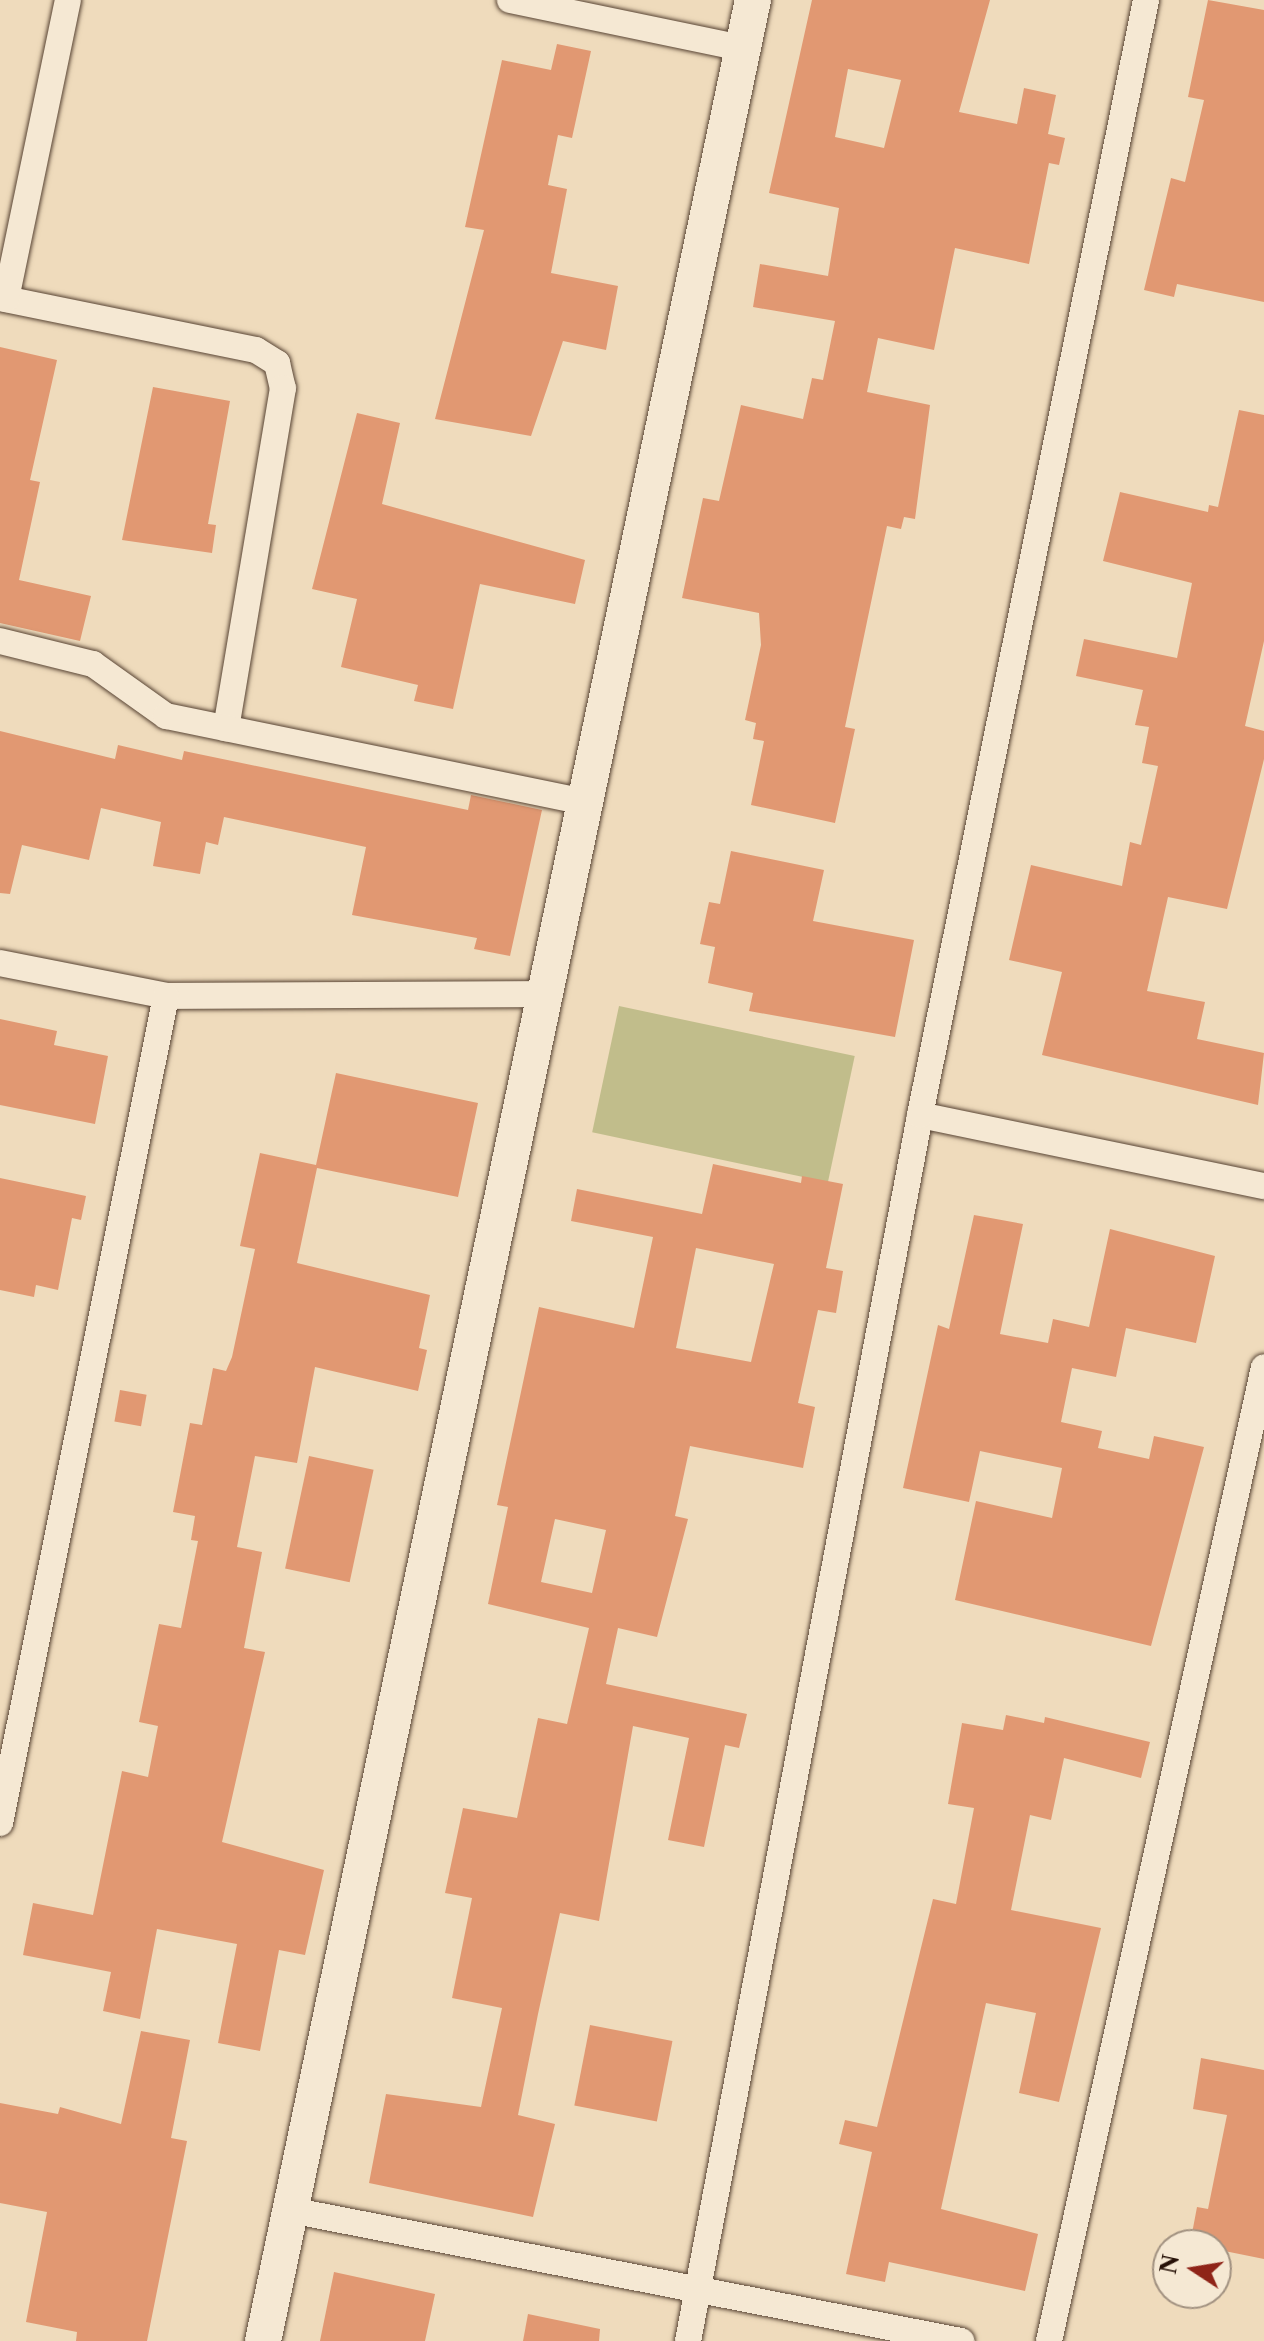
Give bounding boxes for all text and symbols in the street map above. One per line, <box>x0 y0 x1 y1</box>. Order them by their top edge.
north arrow <box>1152 2229 1232 2309</box>
text: N <box>1155 2252 1185 2276</box>

